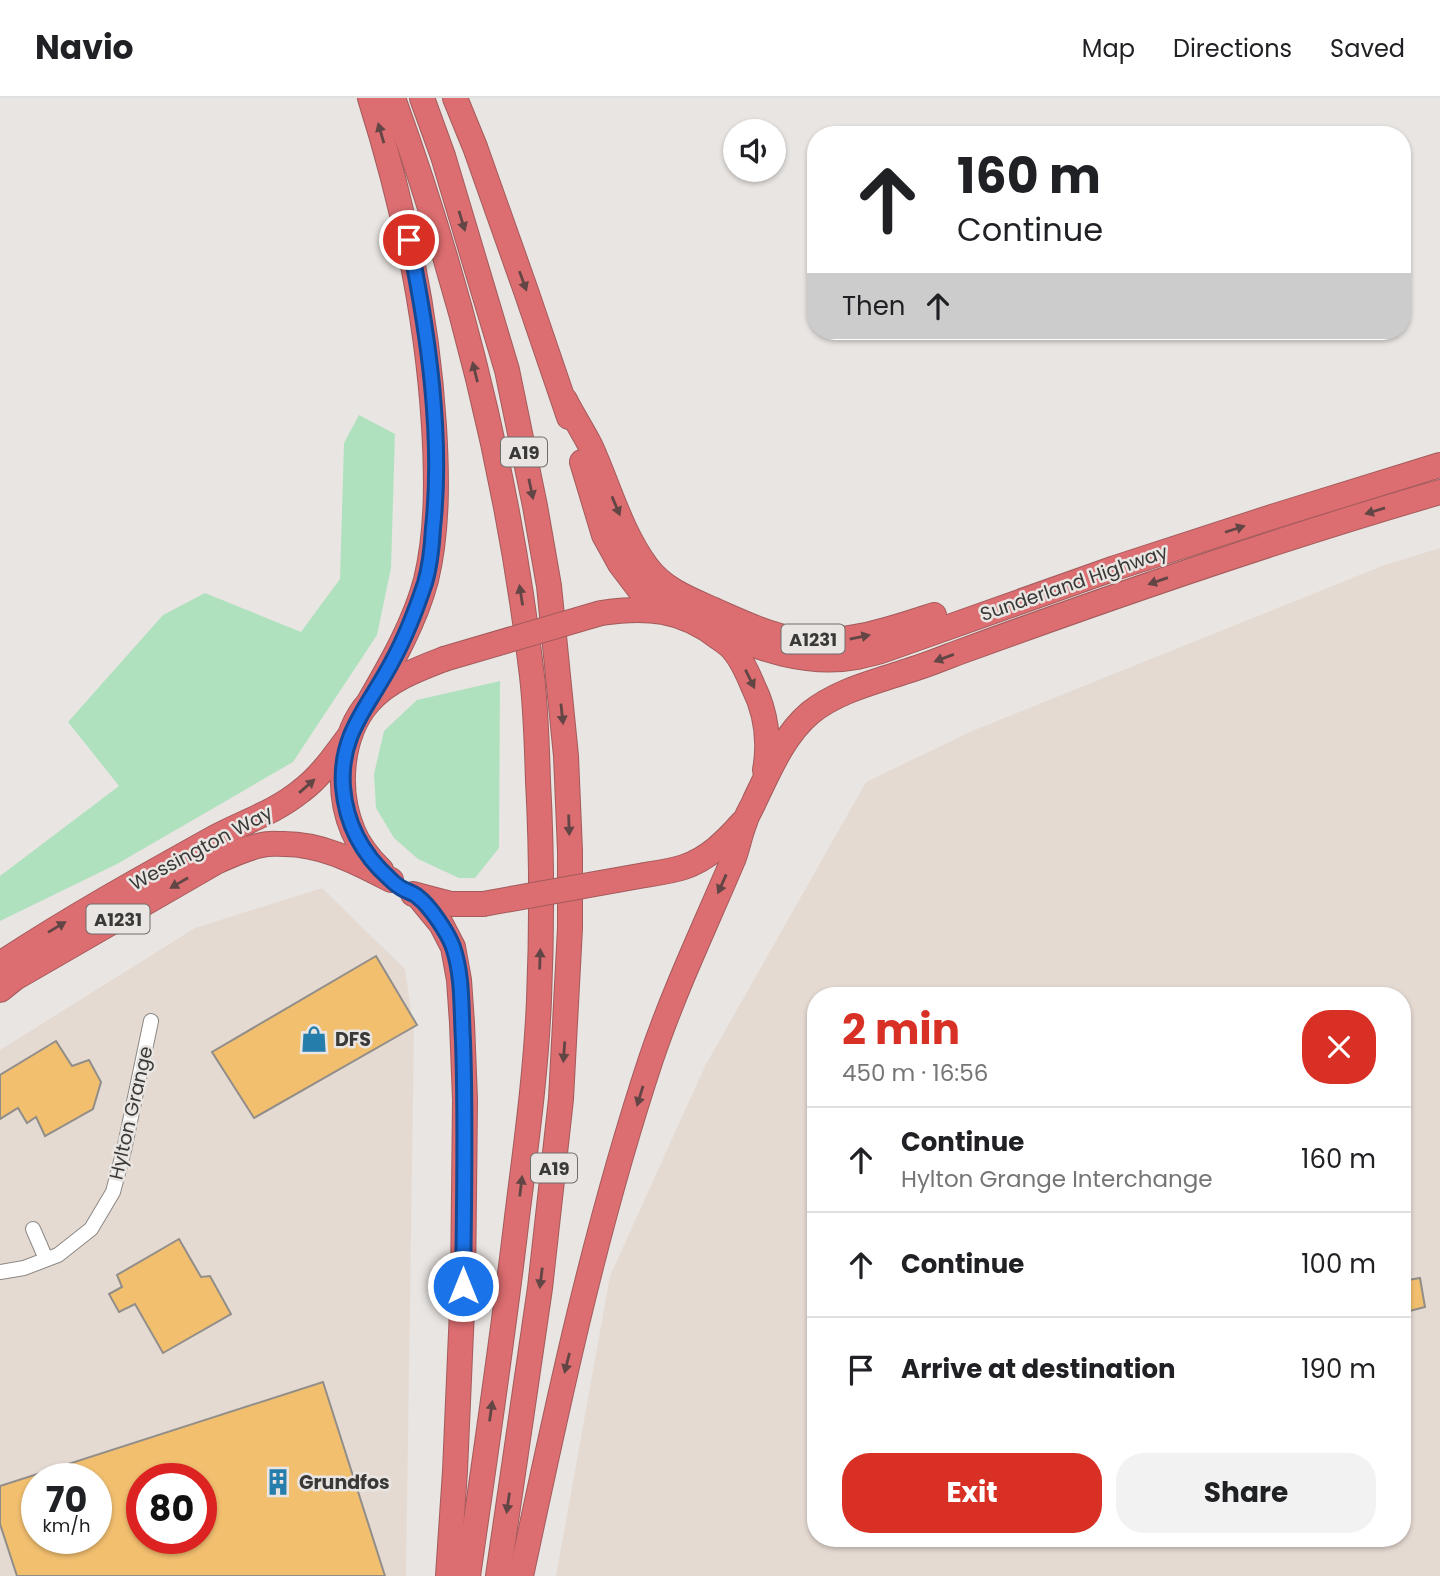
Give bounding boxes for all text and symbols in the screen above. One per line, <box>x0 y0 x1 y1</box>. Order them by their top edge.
text: Navio <box>35 24 134 71</box>
text: Map <box>1082 32 1135 65</box>
text: Directions <box>1173 32 1292 65</box>
text: Saved <box>1330 32 1405 65</box>
map controls <box>723 119 786 182</box>
button: sound <box>723 119 786 182</box>
one-way arrow <box>375 123 385 144</box>
text: 160 m <box>957 142 1101 210</box>
icon: ahead <box>842 154 933 245</box>
text: Continue <box>957 207 1103 252</box>
pin <box>379 210 439 270</box>
one-way arrow <box>458 211 468 232</box>
icon: arrive <box>390 221 428 259</box>
one-way arrow <box>518 270 529 291</box>
icon: ahead <box>919 287 957 325</box>
text: Then <box>842 288 905 324</box>
one-way arrow <box>469 361 480 383</box>
road number: A19 <box>501 438 547 466</box>
one-way arrow <box>526 478 537 500</box>
one-way arrow <box>610 496 622 516</box>
one-way arrow <box>1364 506 1385 516</box>
one-way arrow <box>1224 523 1245 534</box>
street label: Sunderland Highway <box>977 538 1172 628</box>
one-way arrow <box>1148 576 1169 587</box>
one-way arrow <box>515 584 526 606</box>
road number: A1231 <box>782 624 844 654</box>
one-way arrow <box>849 631 871 642</box>
one-way arrow <box>934 653 955 664</box>
one-way arrow <box>744 669 756 689</box>
one-way arrow <box>556 703 567 725</box>
one-way arrow <box>298 778 316 794</box>
street label: Wessington Way <box>125 799 277 897</box>
one-way arrow <box>563 814 574 836</box>
one-way arrow <box>716 874 728 894</box>
one-way arrow <box>170 877 189 890</box>
road number: A1231 <box>86 904 150 934</box>
one-way arrow <box>48 921 67 934</box>
one-way arrow <box>535 948 546 970</box>
text: 2 min <box>842 1000 960 1059</box>
button: close <box>1302 1010 1376 1084</box>
shop icon: DFS <box>299 1024 329 1054</box>
place label: DFS <box>335 1026 371 1053</box>
one-way arrow <box>559 1041 570 1063</box>
street label: Hylton Grange <box>103 1044 159 1182</box>
text: 450 m · 16:56 <box>842 1057 988 1089</box>
one-way arrow <box>634 1086 644 1107</box>
text: Continue <box>901 1124 1024 1160</box>
icon: ahead <box>842 1141 880 1179</box>
text: 160 m <box>1301 1141 1376 1177</box>
road number: A19 <box>531 1154 577 1182</box>
text: Hylton Grange Interchange <box>901 1163 1213 1195</box>
one-way arrow <box>516 1175 527 1197</box>
icon: ahead <box>842 1246 880 1284</box>
text: Continue <box>901 1246 1024 1282</box>
text: 100 m <box>1301 1246 1376 1282</box>
position arrow <box>426 1249 500 1323</box>
one-way arrow <box>536 1267 547 1289</box>
icon: arrive <box>842 1351 880 1389</box>
text: Arrive at destination <box>901 1351 1176 1387</box>
text: 190 m <box>1301 1351 1376 1387</box>
one-way arrow <box>562 1352 573 1374</box>
one-way arrow <box>486 1400 497 1422</box>
button: Exit <box>842 1453 1102 1533</box>
button: Share <box>1116 1453 1376 1533</box>
speed limit sign: 80 <box>126 1463 217 1554</box>
building icon: Grundfos <box>263 1467 293 1497</box>
place label: Grundfos <box>299 1469 390 1496</box>
text: 70 <box>46 1475 87 1524</box>
one-way arrow <box>503 1492 514 1514</box>
text: km/h <box>43 1513 90 1538</box>

